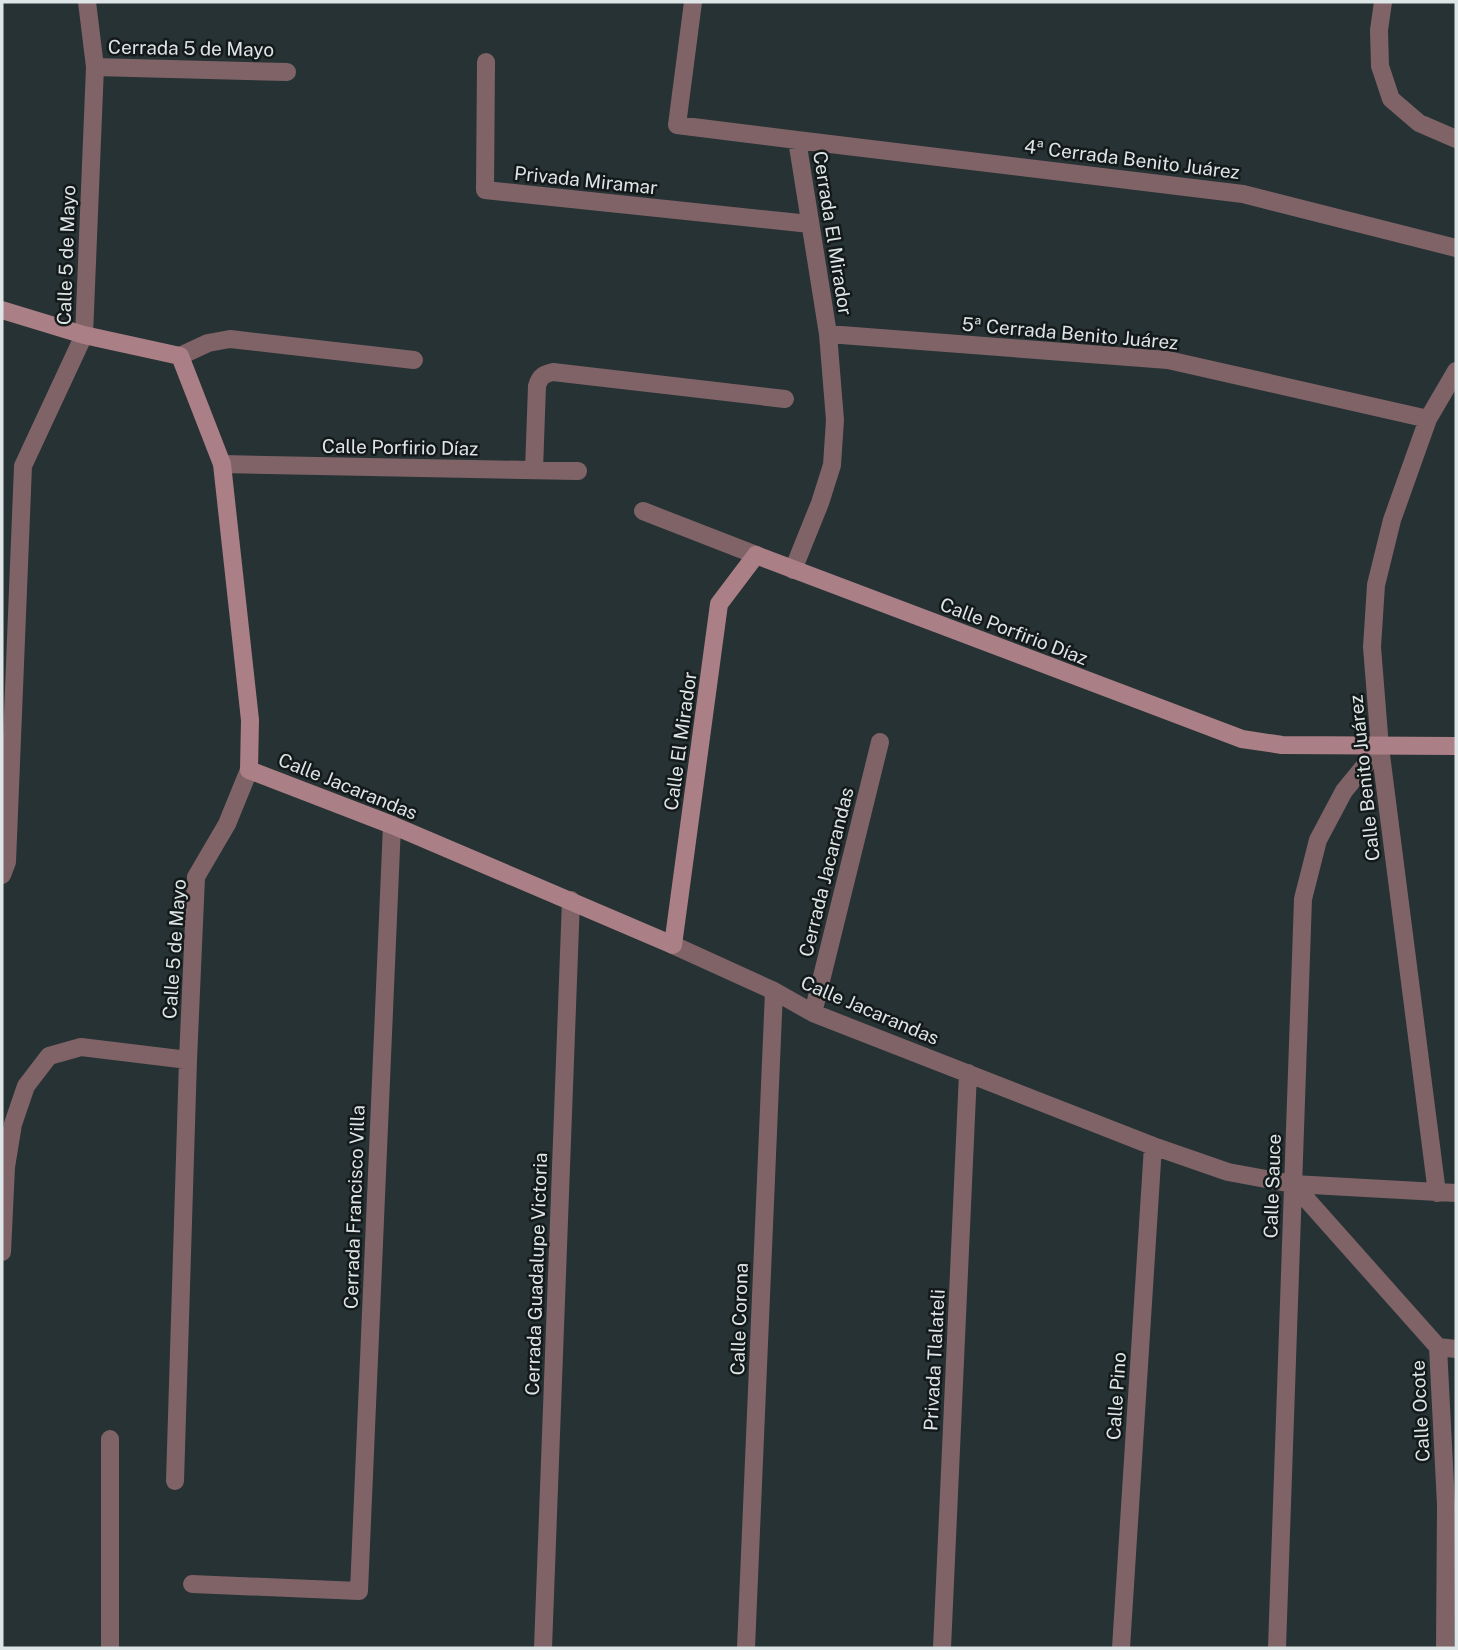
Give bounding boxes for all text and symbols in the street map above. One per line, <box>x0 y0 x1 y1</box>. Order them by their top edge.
street label: Cerrada 5 de Mayo <box>108 36 274 60</box>
street label: 4ª Cerrada Benito Juárez <box>1023 135 1241 183</box>
street label: Cerrada El Mirador <box>809 149 857 317</box>
street label: Privada Miramar <box>513 162 659 198</box>
street label: Calle 5 de Mayo <box>53 185 79 325</box>
street label: 5ª Cerrada Benito Juárez <box>961 313 1179 353</box>
street label: Calle Porfirio Díaz <box>322 435 478 459</box>
street label: Calle Porfirio Díaz <box>937 593 1091 669</box>
street label: Calle El Mirador <box>659 670 701 812</box>
street label: Calle Benito Juárez <box>1344 694 1384 862</box>
street label: Calle Jacarandas <box>275 748 421 824</box>
street label: Cerrada Jacarandas <box>794 785 858 959</box>
street label: Calle 5 de Mayo <box>158 878 190 1020</box>
street label: Calle Jacarandas <box>798 971 942 1049</box>
street label: Cerrada Francisco Villa <box>339 1105 369 1309</box>
street label: Calle Sauce <box>1259 1133 1285 1239</box>
street label: Cerrada Guadalupe Victoria <box>521 1152 551 1396</box>
street label: Calle Corona <box>726 1262 752 1376</box>
street label: Privada Tlalateli <box>919 1289 949 1431</box>
street label: Calle Pino <box>1102 1351 1130 1441</box>
street label: Calle Ocote <box>1406 1360 1434 1462</box>

